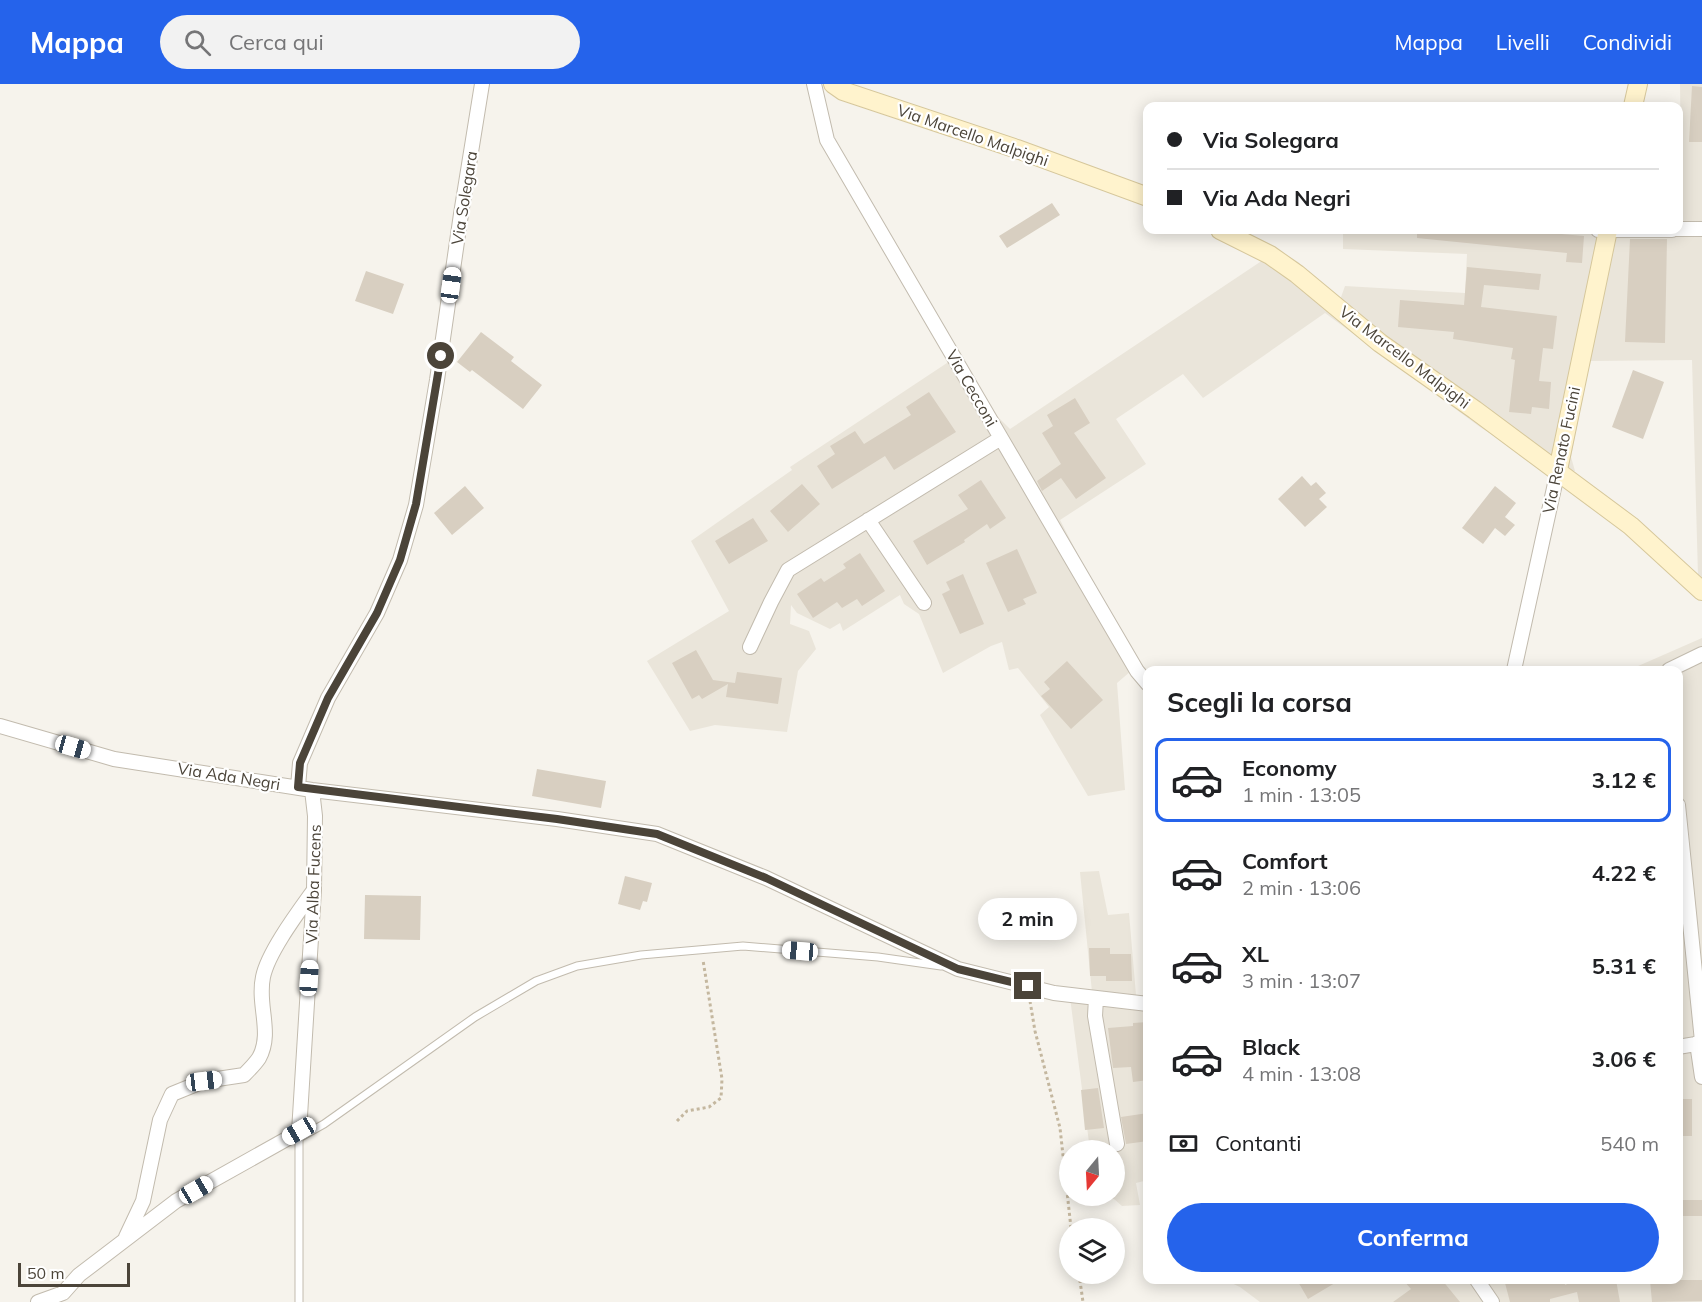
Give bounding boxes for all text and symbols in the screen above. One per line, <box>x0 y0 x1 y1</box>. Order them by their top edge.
search box <box>160 15 580 69</box>
text: Mappa <box>30 25 124 60</box>
icon: search <box>181 26 214 59</box>
text: Cerca qui <box>229 28 324 56</box>
text: Mappa <box>1394 29 1463 55</box>
text: Livelli <box>1496 29 1550 55</box>
text: Condividi <box>1583 29 1672 55</box>
street label: Via Marcello Malpighi <box>895 100 1051 170</box>
text: Via Solegara <box>1203 126 1339 154</box>
street label: Via Solegara <box>447 150 481 246</box>
text: Via Ada Negri <box>1203 184 1351 212</box>
car <box>440 266 462 304</box>
street label: Via Marcello Malpighi <box>1336 301 1474 413</box>
route start <box>427 342 454 369</box>
street label: Via Cecconi <box>942 346 1002 430</box>
street label: Via Renato Fucini <box>1538 385 1584 515</box>
text: Scegli la corsa <box>1167 685 1352 719</box>
car <box>53 733 93 761</box>
icon: car <box>1170 753 1224 807</box>
text: Economy <box>1242 754 1337 782</box>
street label: Via Ada Negri <box>176 758 282 794</box>
text: 3.12 € <box>1592 766 1656 794</box>
text: 1 min · 13:05 <box>1242 782 1361 807</box>
street label: Via Alba Fucens <box>301 824 325 944</box>
icon: car <box>1170 846 1224 900</box>
text: Comfort <box>1242 847 1328 875</box>
text: 4.22 € <box>1592 859 1656 887</box>
text: 2 min · 13:06 <box>1242 875 1361 900</box>
callout: 2 min <box>978 899 1078 941</box>
text: 2 min <box>1001 906 1054 931</box>
icon: car <box>1170 939 1224 993</box>
car <box>781 940 819 962</box>
text: XL <box>1242 940 1269 968</box>
text: 5.31 € <box>1592 952 1656 980</box>
car <box>299 959 319 997</box>
text: 3 min · 13:07 <box>1242 968 1361 993</box>
route end <box>1014 972 1041 999</box>
icon: car <box>1170 1032 1224 1086</box>
text: Black <box>1242 1033 1300 1061</box>
text: 3.06 € <box>1592 1045 1656 1073</box>
text: 4 min · 13:08 <box>1242 1061 1361 1086</box>
car <box>185 1070 223 1092</box>
car <box>279 1114 319 1148</box>
icon: cash <box>1167 1127 1200 1160</box>
text: Contanti <box>1215 1129 1301 1157</box>
text: 540 m <box>1600 1131 1659 1156</box>
north arrow <box>1059 1140 1125 1206</box>
map controls <box>1059 1140 1125 1284</box>
car <box>176 1173 216 1207</box>
button: Conferma <box>1167 1203 1659 1272</box>
button: layers <box>1059 1218 1125 1284</box>
scale bar <box>18 1260 130 1288</box>
text: 50 m <box>27 1263 64 1283</box>

